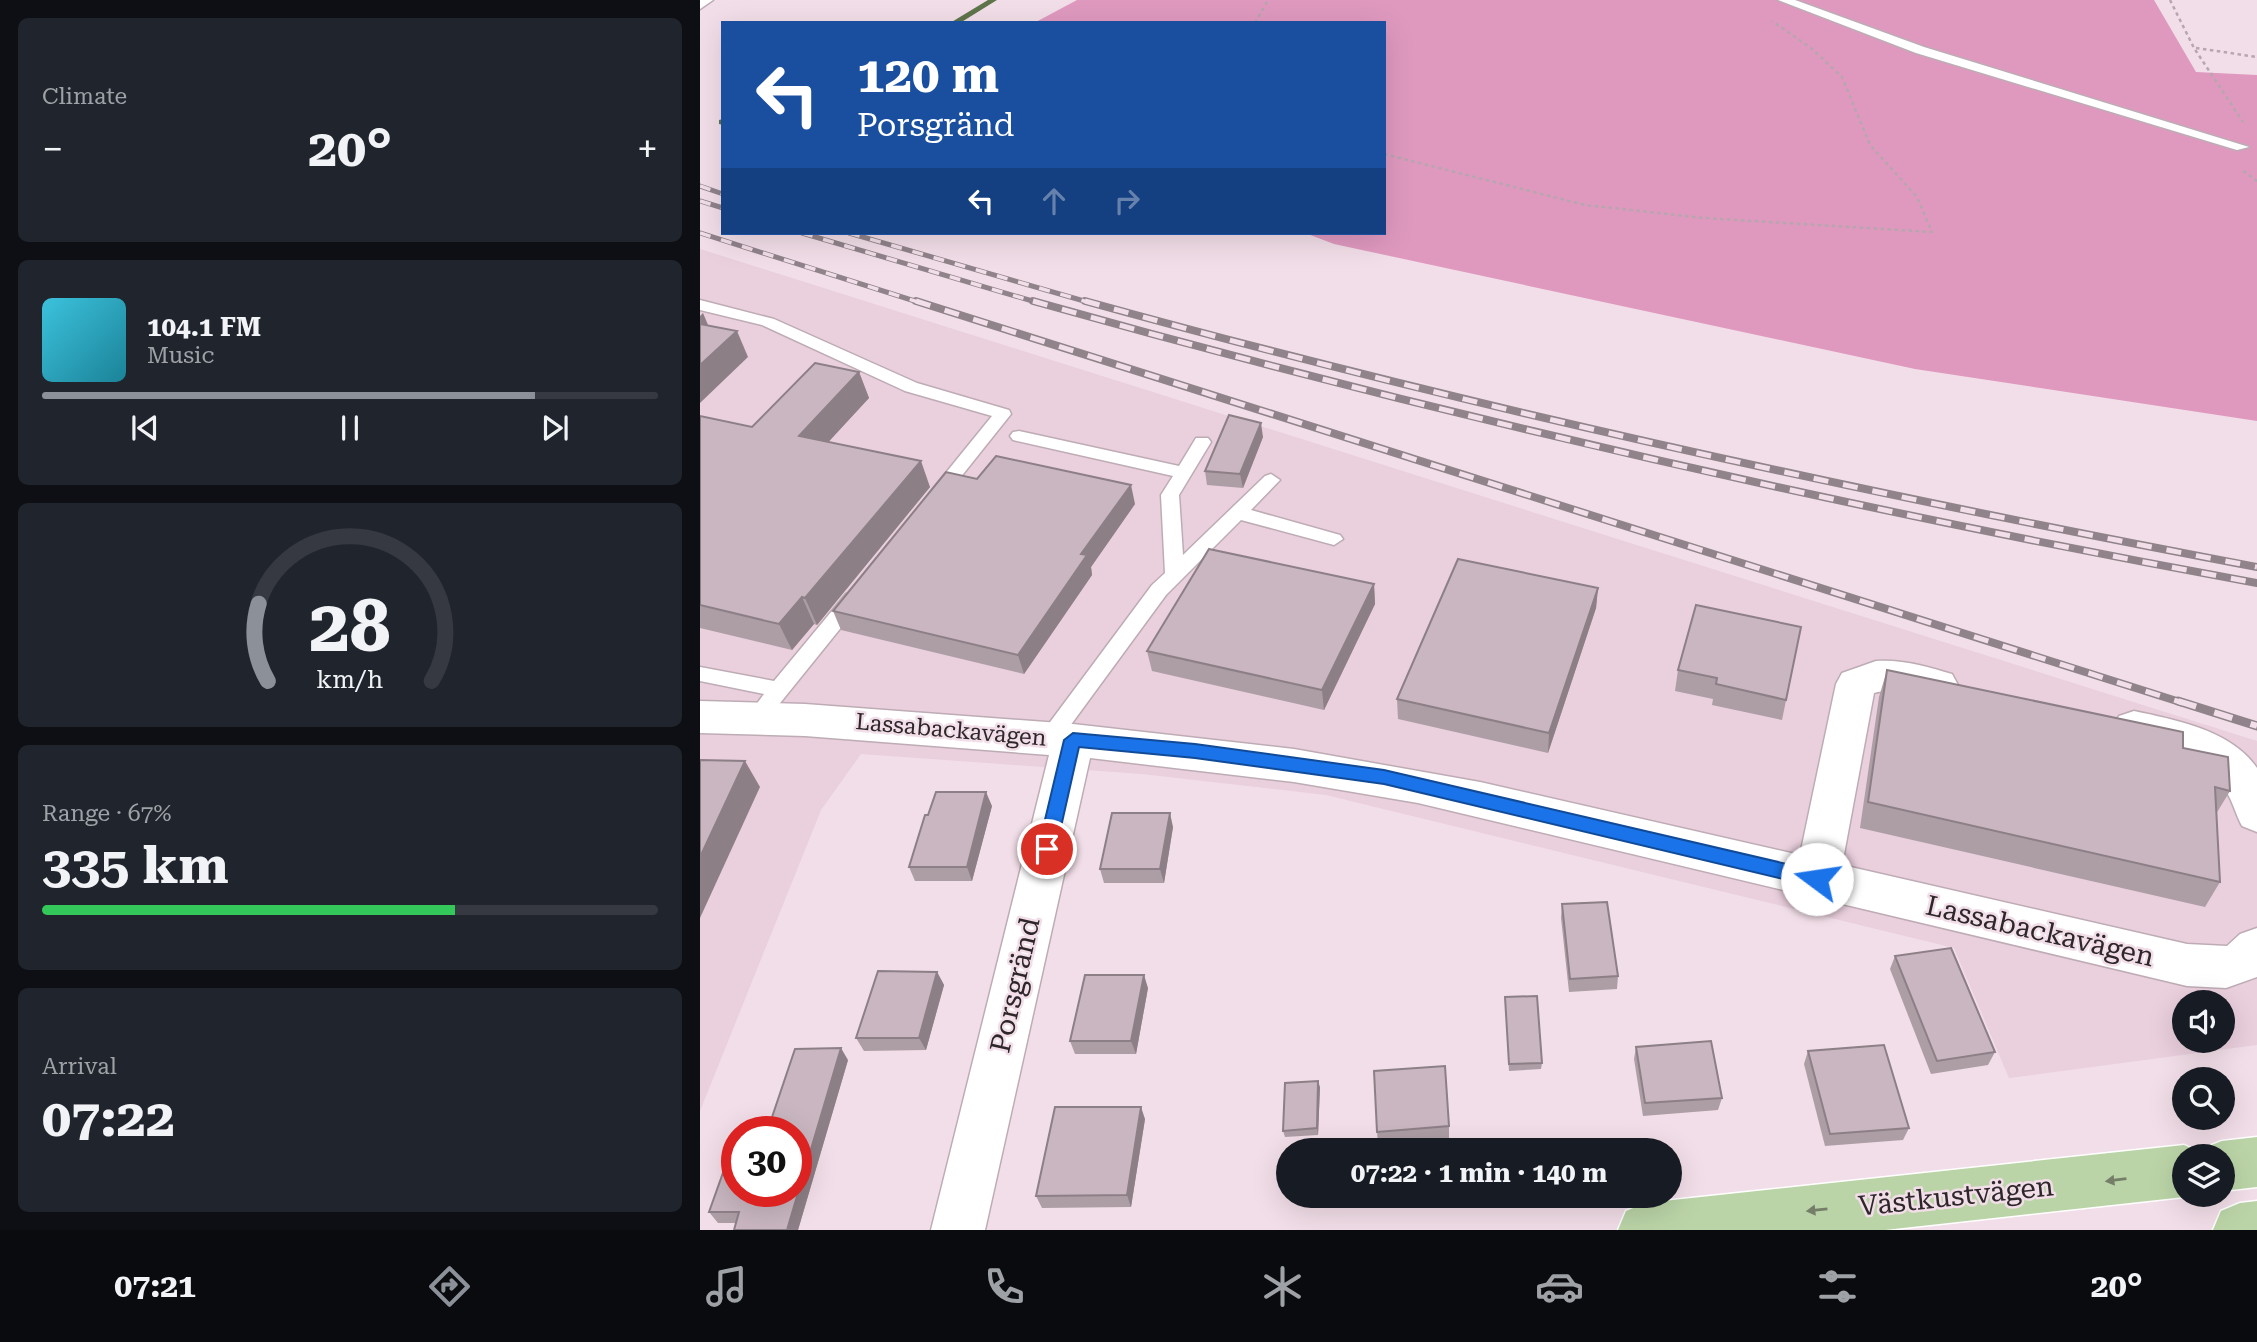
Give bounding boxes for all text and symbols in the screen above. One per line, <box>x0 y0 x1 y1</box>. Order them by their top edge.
text: 120 m <box>857 47 999 104</box>
icon: left <box>742 49 833 140</box>
text: Climate <box>42 83 127 110</box>
text: Porsgränd <box>857 106 1014 144</box>
text: 20° <box>308 118 392 179</box>
text: − <box>42 127 63 171</box>
text: + <box>637 127 658 171</box>
icon: left <box>962 182 1000 220</box>
icon: ahead <box>1035 182 1073 220</box>
icon: right <box>1108 182 1146 220</box>
text: 104.1 FM <box>147 312 261 342</box>
text: Music <box>147 342 214 369</box>
icon: previous <box>126 409 164 447</box>
icon: pause <box>331 409 369 447</box>
icon: next <box>536 409 574 447</box>
text: 28 <box>309 584 391 669</box>
text: km/h <box>317 665 383 694</box>
street label: Lassabackavägen <box>854 708 1048 752</box>
text: Range · 67% <box>42 800 171 827</box>
pin <box>1017 819 1077 879</box>
icon: arrive <box>1028 830 1066 868</box>
text: 335 km <box>42 835 229 896</box>
position arrow <box>1780 842 1854 916</box>
street label: Lassabackavägen <box>1923 889 2157 973</box>
street label: Porsgränd <box>983 914 1047 1056</box>
map controls <box>2172 990 2235 1207</box>
button: sound <box>2172 990 2235 1053</box>
text: Arrival <box>42 1053 117 1080</box>
button: search <box>2172 1067 2235 1130</box>
text: 07:22 <box>42 1088 175 1149</box>
speed limit sign: 30 <box>721 1116 812 1207</box>
button: layers <box>2172 1144 2235 1207</box>
text: 07:22 · 1 min · 140 m <box>1351 1158 1607 1188</box>
street label: Västkustvägen <box>1857 1169 2055 1223</box>
one-way arrow <box>2105 1174 2127 1185</box>
one-way arrow <box>1806 1204 1828 1215</box>
icon: directions <box>425 1262 474 1311</box>
icon: music <box>702 1262 751 1311</box>
icon: phone <box>980 1262 1029 1311</box>
icon: climate <box>1258 1262 1307 1311</box>
icon: car <box>1535 1262 1584 1311</box>
icon: filters <box>1813 1262 1862 1311</box>
text: 07:21 <box>114 1267 196 1305</box>
text: 20° <box>2091 1267 2143 1305</box>

